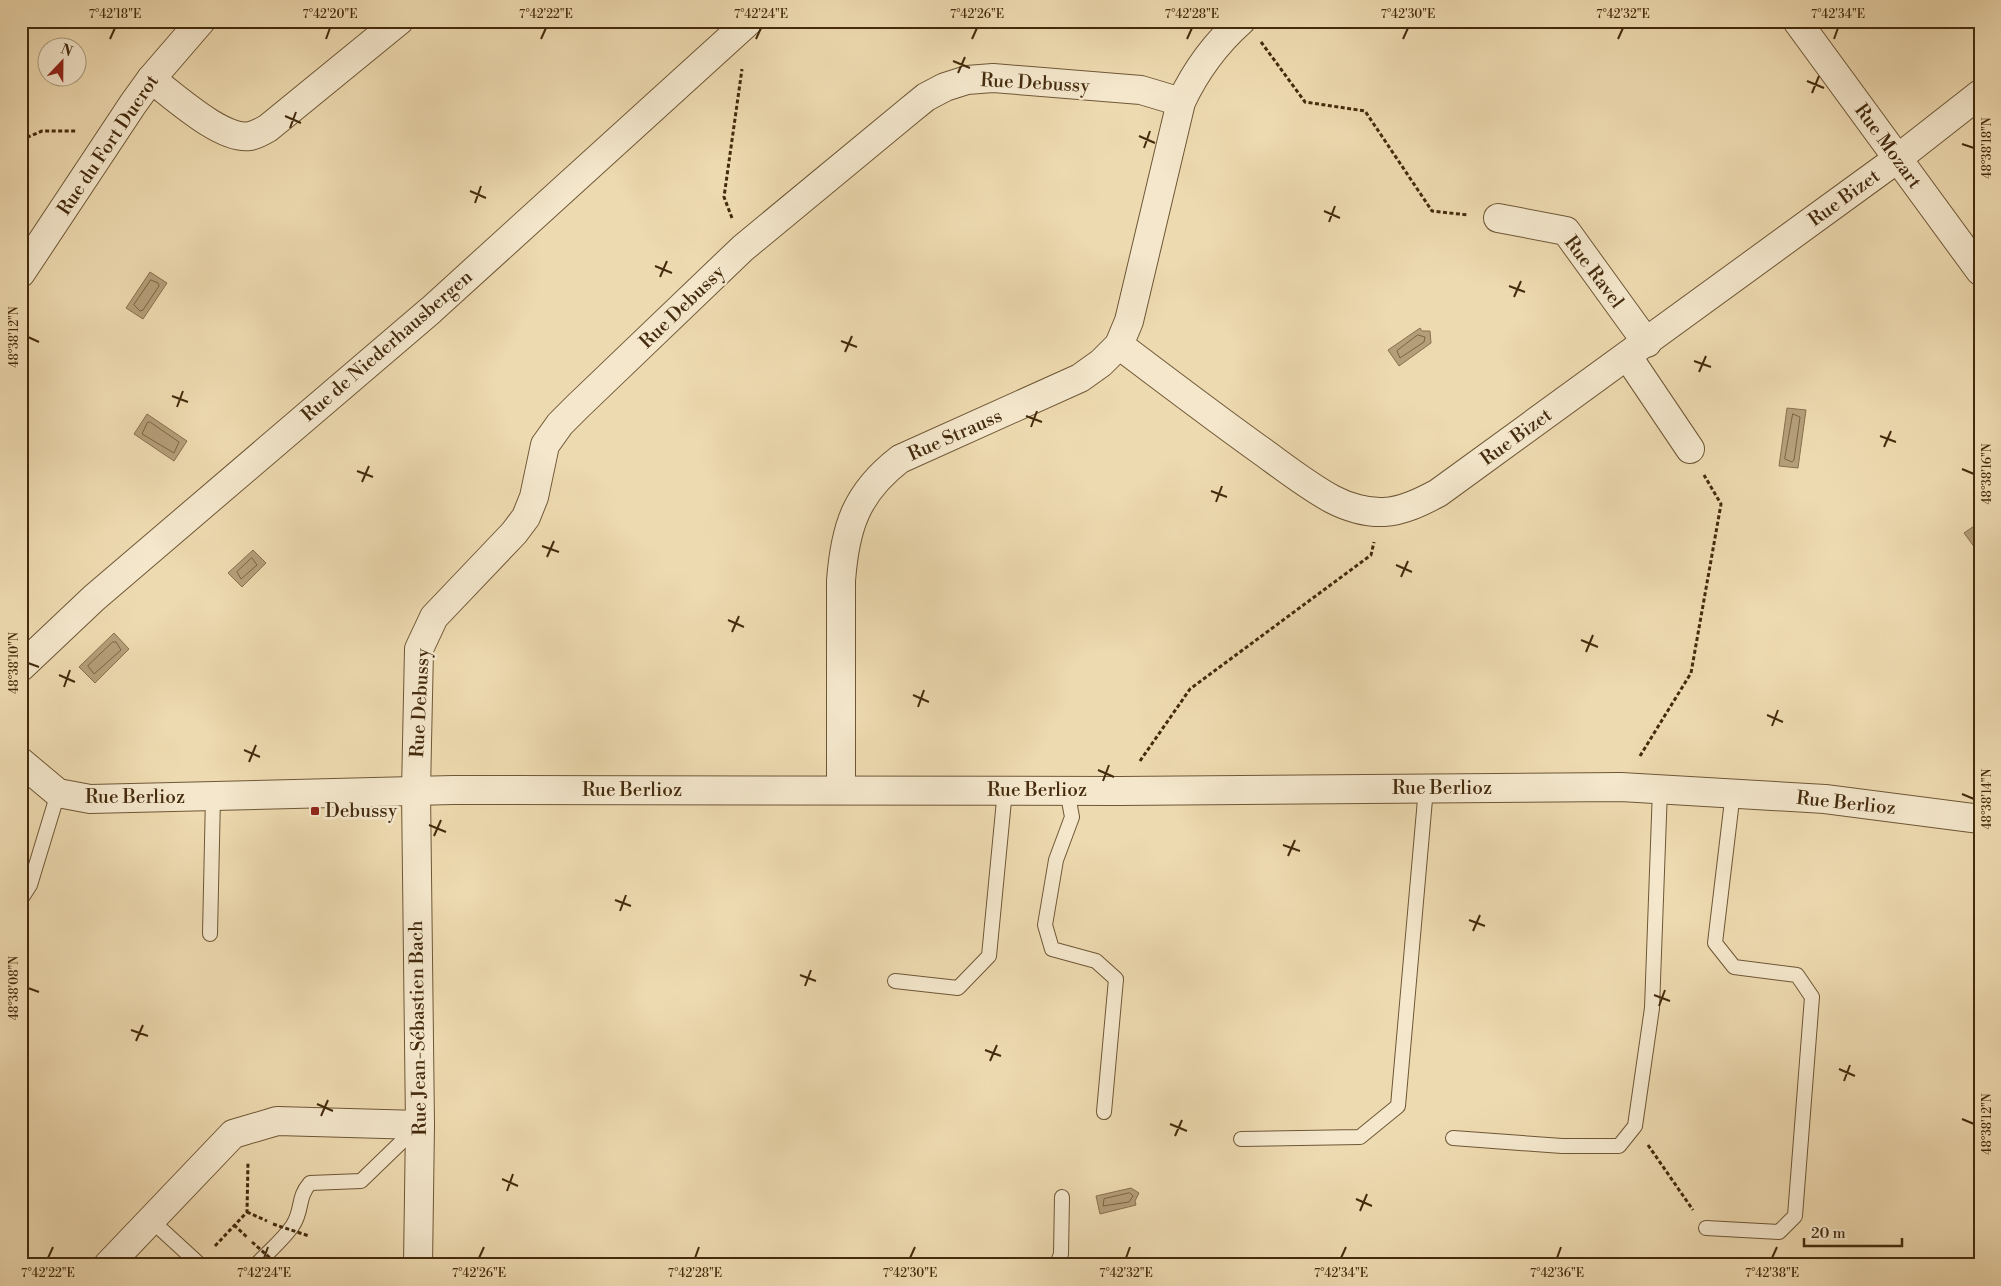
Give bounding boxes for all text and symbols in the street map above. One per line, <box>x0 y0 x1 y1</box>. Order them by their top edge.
text: 7°42'18"E <box>89 7 141 22</box>
text: 7°42'20"E <box>303 7 357 22</box>
text: 7°42'22"E <box>519 7 573 22</box>
text: 7°42'24"E <box>734 7 788 22</box>
text: 7°42'26"E <box>950 7 1004 22</box>
text: 7°42'28"E <box>1165 7 1219 22</box>
text: 7°42'30"E <box>1381 7 1435 22</box>
text: 7°42'32"E <box>1596 7 1650 22</box>
text: 7°42'34"E <box>1811 7 1865 22</box>
north arrow <box>38 38 88 88</box>
text: N <box>58 40 75 61</box>
street label: Rue Debussy <box>980 68 1091 98</box>
street label: Rue du Fort Ducrot <box>52 70 164 220</box>
street label: Rue Mozart <box>1849 99 1927 193</box>
text: 48°38'18"N <box>1980 117 1995 179</box>
street label: Rue Bizet <box>1804 164 1885 232</box>
street label: Rue Ravel <box>1559 231 1629 313</box>
street label: Rue Debussy <box>634 260 730 354</box>
street label: Rue de Niederhausbergen <box>296 265 478 427</box>
text: 48°38'12"N <box>7 306 22 368</box>
street label: Rue Bizet <box>1476 403 1557 471</box>
street label: Rue Strauss <box>904 404 1006 466</box>
text: 48°38'16"N <box>1980 443 1995 505</box>
text: 48°38'10"N <box>7 632 22 694</box>
street label: Rue Debussy <box>405 647 435 758</box>
text: 48°38'14"N <box>1980 768 1995 830</box>
street label: Rue Berlioz <box>1392 776 1492 800</box>
street label: Rue Berlioz <box>582 778 682 802</box>
street label: Rue Berlioz <box>987 778 1087 802</box>
street label: Rue Berlioz <box>85 785 185 809</box>
street label: Rue Berlioz <box>1795 786 1897 820</box>
place label: Debussy <box>325 799 398 823</box>
marker: Debussy <box>309 805 321 817</box>
street label: Rue Jean-Sébastien Bach <box>404 920 432 1136</box>
text: 48°38'08"N <box>7 956 22 1020</box>
text: 48°38'12"N <box>1980 1093 1995 1155</box>
scale bar <box>1804 1216 1901 1248</box>
text: 20 m <box>1811 1224 1846 1243</box>
text: 7°42'22"E <box>21 1266 75 1281</box>
text: 7°42'24"E <box>237 1266 291 1281</box>
text: 7°42'26"E <box>452 1266 506 1281</box>
text: 7°42'28"E <box>668 1266 722 1281</box>
text: 7°42'30"E <box>883 1266 937 1281</box>
text: 7°42'32"E <box>1099 1266 1153 1281</box>
text: 7°42'34"E <box>1314 1266 1368 1281</box>
text: 7°42'36"E <box>1530 1266 1584 1281</box>
text: 7°42'38"E <box>1745 1266 1799 1281</box>

